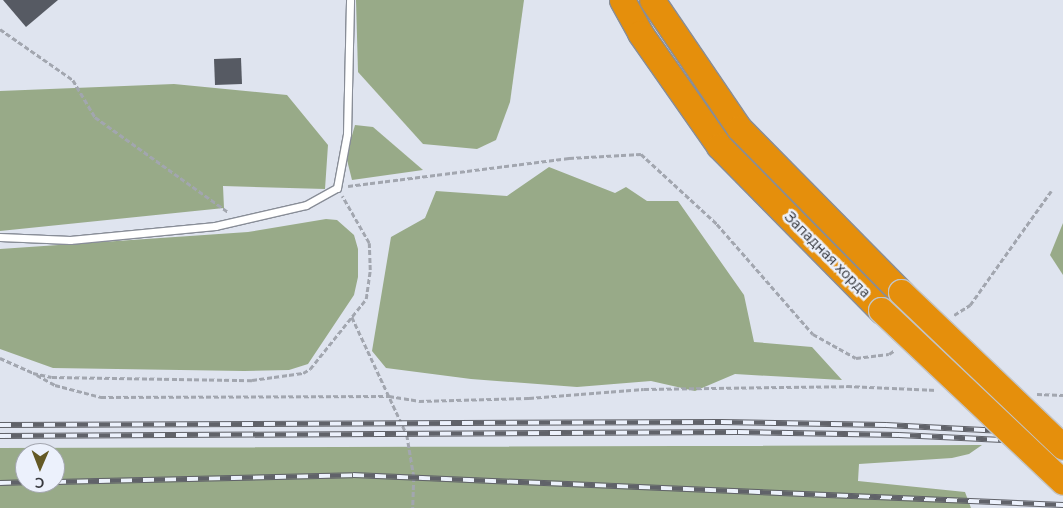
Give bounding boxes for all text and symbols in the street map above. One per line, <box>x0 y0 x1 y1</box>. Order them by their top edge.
street label: Западная хорда <box>780 208 874 302</box>
north arrow <box>15 443 65 493</box>
text: С <box>35 473 45 492</box>

